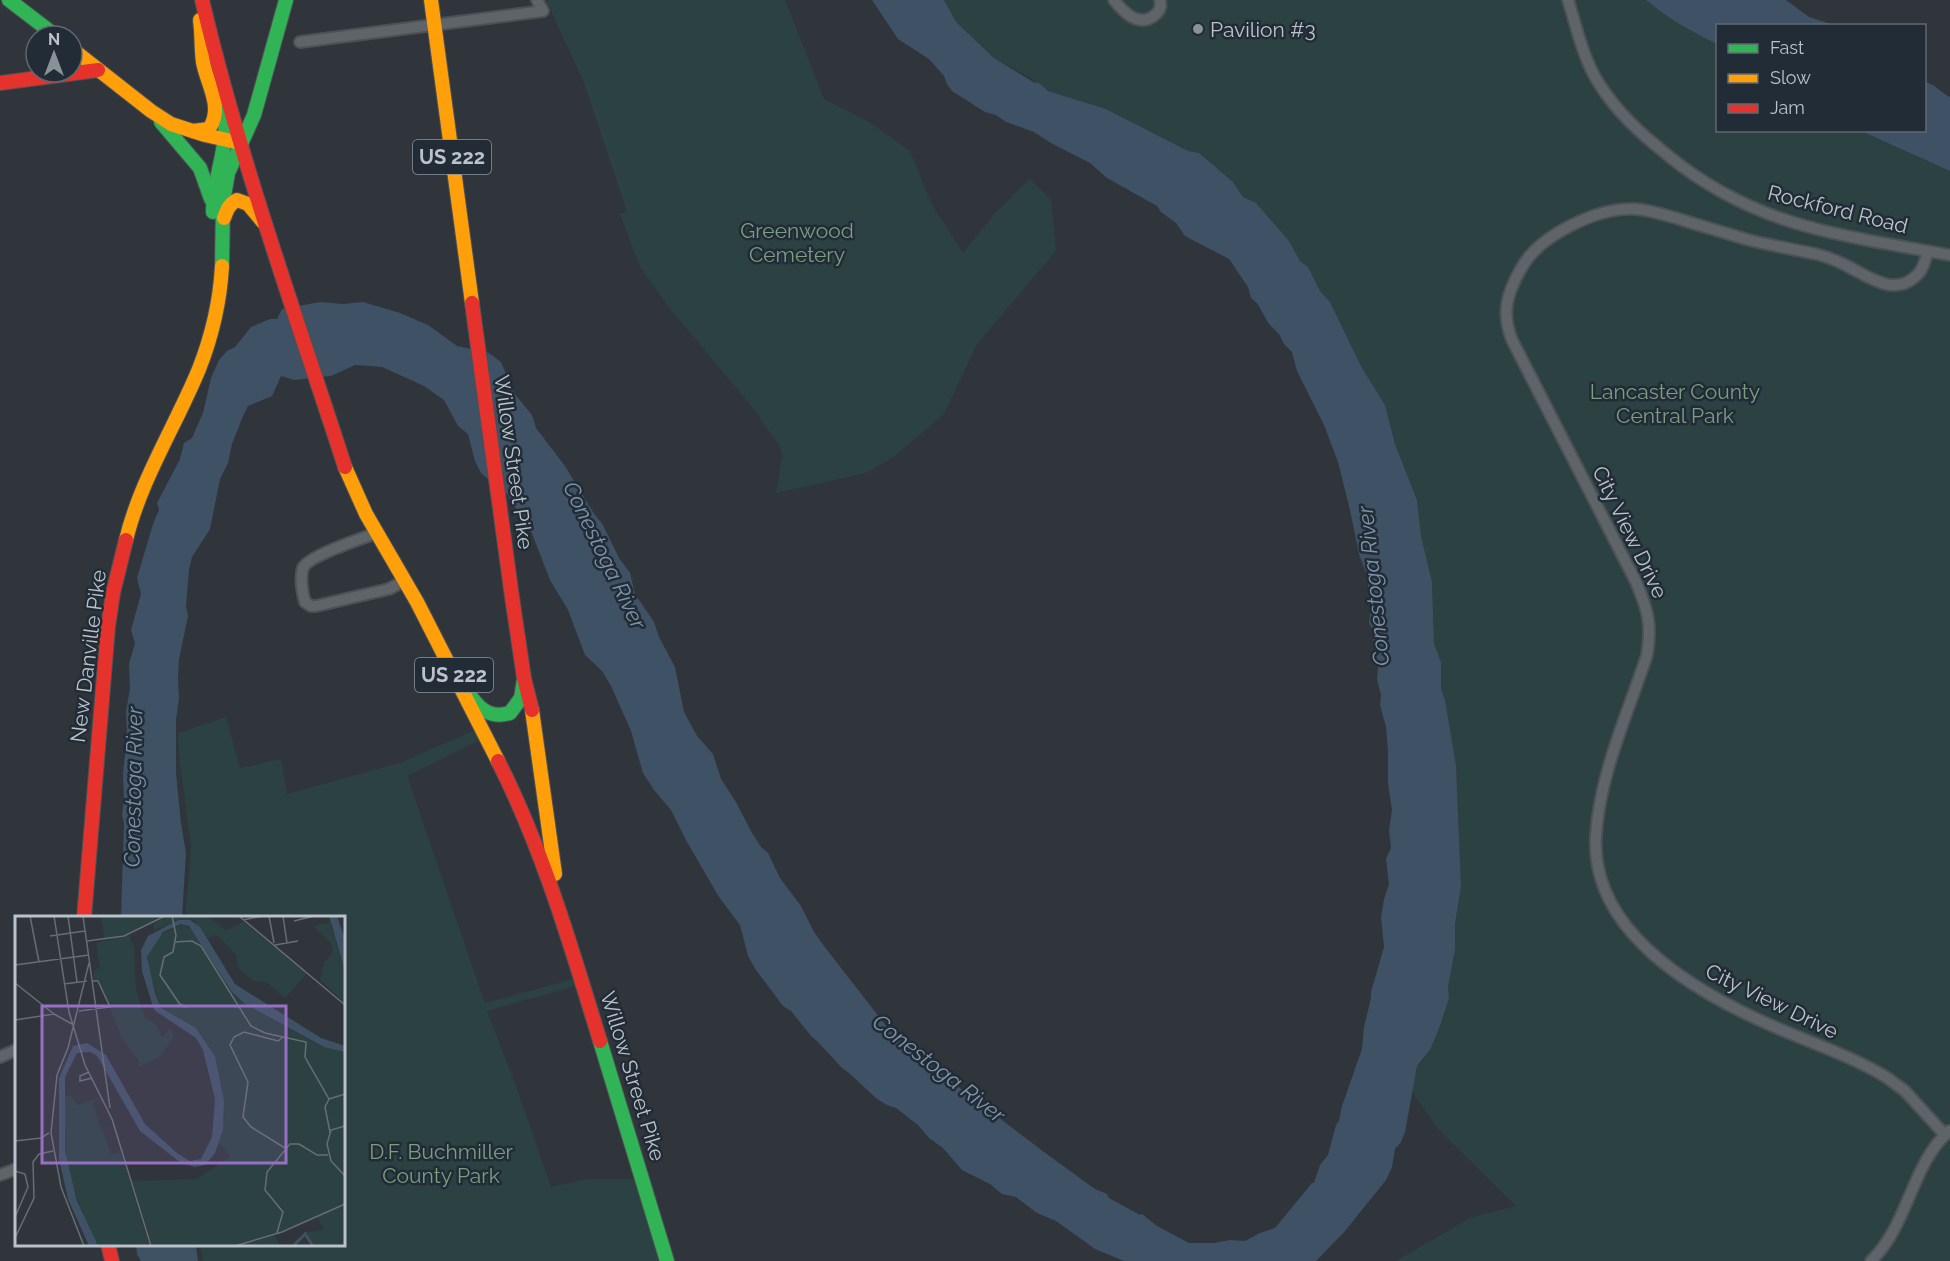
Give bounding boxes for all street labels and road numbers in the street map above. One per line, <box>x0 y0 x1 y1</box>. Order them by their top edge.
road number: US 222 <box>413 140 491 174</box>
street label: Rockford Road <box>1765 180 1911 238</box>
street label: Willow Street Pike <box>489 373 539 551</box>
street label: City View Drive <box>1587 462 1673 602</box>
street label: New Danville Pike <box>65 568 111 744</box>
road number: US 222 <box>415 658 493 692</box>
street label: City View Drive <box>1702 958 1842 1044</box>
street label: Willow Street Pike <box>595 988 671 1164</box>

